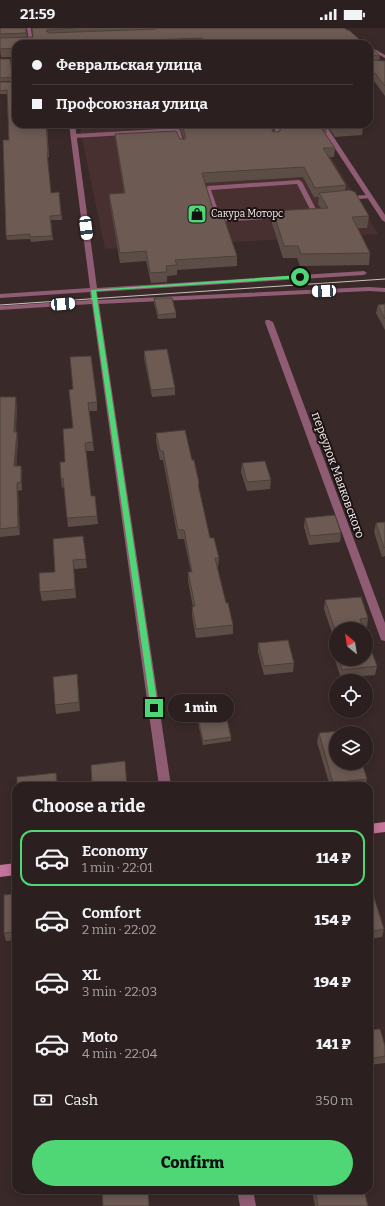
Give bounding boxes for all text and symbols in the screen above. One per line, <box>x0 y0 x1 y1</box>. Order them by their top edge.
text: 21:59 <box>20 5 55 23</box>
text: Февральская улица <box>56 56 202 74</box>
text: Профсоюзная улица <box>56 95 208 113</box>
shop icon: Сакура Моторс <box>186 203 208 225</box>
place label: Сакура Моторс <box>211 208 283 220</box>
car <box>79 215 93 241</box>
route start <box>291 268 309 286</box>
car <box>312 284 336 298</box>
car <box>51 297 75 311</box>
street label: переулок Маяковского <box>309 410 367 540</box>
north arrow <box>329 622 373 666</box>
map controls <box>329 622 373 770</box>
button: locate <box>329 674 373 718</box>
callout: 1 min <box>168 694 234 722</box>
route end <box>145 699 163 717</box>
text: 1 min <box>184 700 218 715</box>
button: layers <box>329 726 373 770</box>
text: Choose a ride <box>32 795 145 817</box>
icon: car <box>34 840 70 876</box>
text: Economy <box>82 842 148 860</box>
text: 114 ₽ <box>316 849 351 867</box>
text: 1 min · 22:01 <box>82 860 153 875</box>
icon: car <box>34 902 70 938</box>
text: Comfort <box>82 904 141 922</box>
text: 154 ₽ <box>314 911 351 929</box>
text: 2 min · 22:02 <box>82 922 156 937</box>
icon: car <box>34 964 70 1000</box>
text: XL <box>82 966 101 984</box>
text: 194 ₽ <box>314 973 351 991</box>
text: 3 min · 22:03 <box>82 984 157 999</box>
icon: car <box>34 1026 70 1062</box>
text: Moto <box>82 1028 118 1046</box>
text: 141 ₽ <box>316 1035 351 1053</box>
text: 4 min · 22:04 <box>82 1046 157 1061</box>
icon: cash <box>32 1089 54 1111</box>
text: Cash <box>64 1091 98 1109</box>
text: 350 m <box>315 1093 353 1108</box>
button: Confirm <box>32 1140 353 1186</box>

